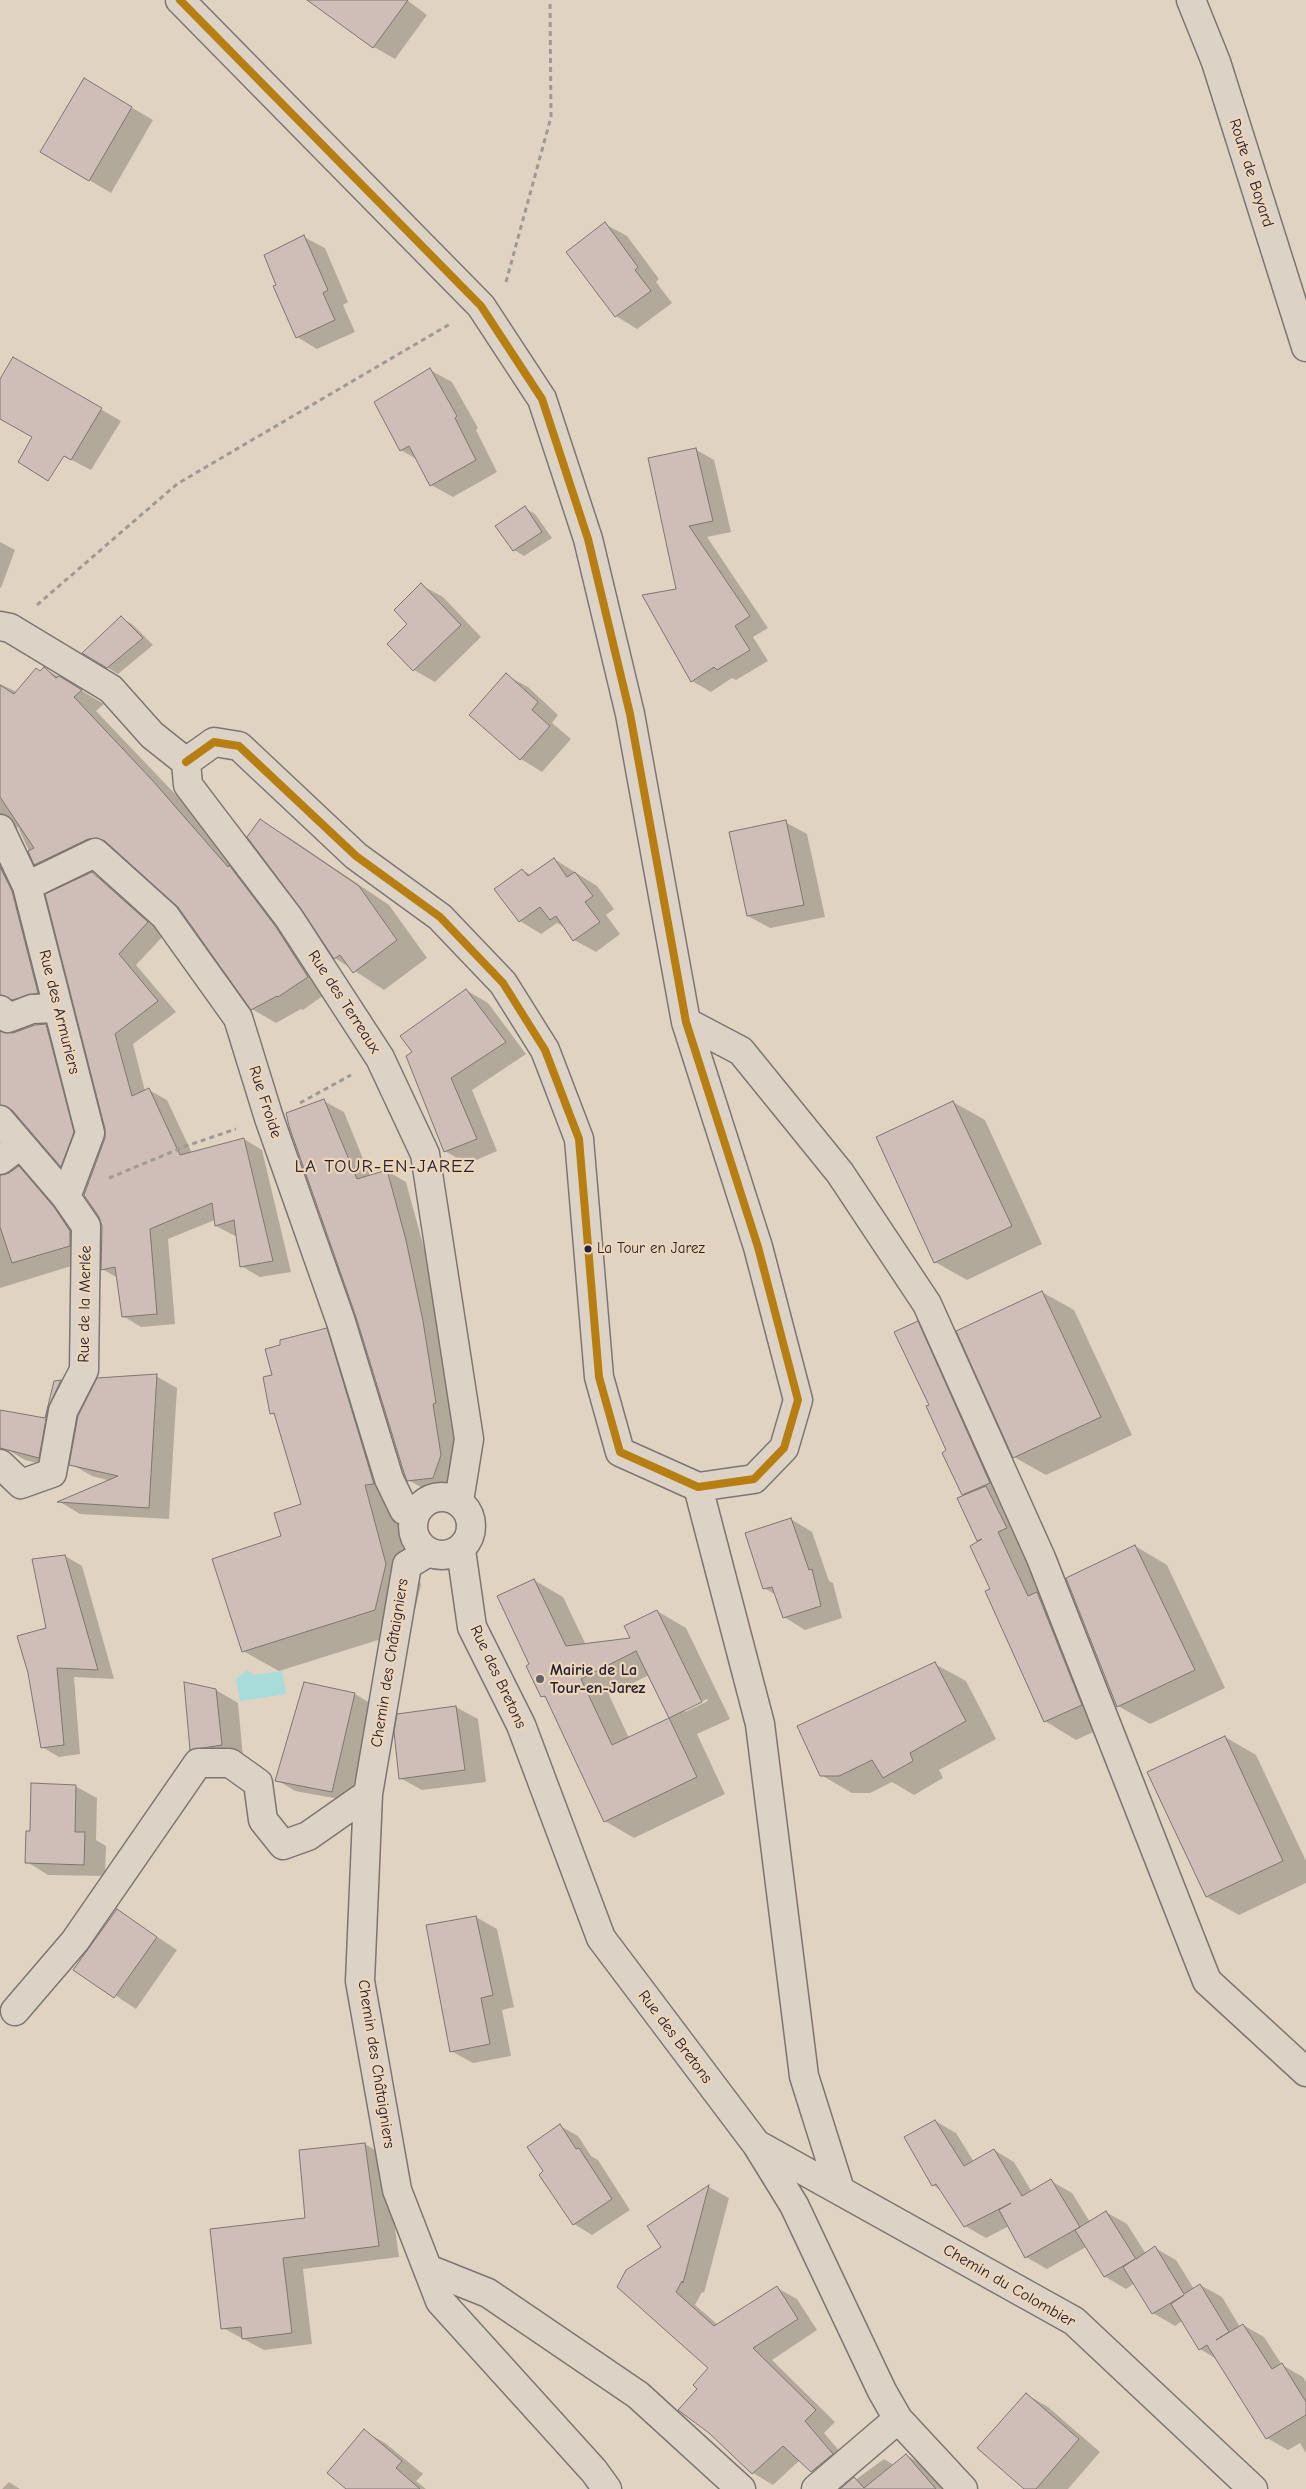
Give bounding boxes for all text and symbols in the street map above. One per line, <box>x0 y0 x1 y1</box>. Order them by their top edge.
street label: Route de Bayard <box>1224 116 1278 230</box>
street label: Rue des Terreaux <box>304 947 384 1057</box>
street label: Rue des Armuriers <box>34 948 84 1076</box>
street label: Rue Froide <box>244 1063 286 1141</box>
district label: LA TOUR-EN-JAREZ <box>292 1156 478 1178</box>
place label: La Tour en Jarez <box>597 1240 705 1258</box>
marker: La Tour en Jarez <box>583 1244 593 1254</box>
street label: Rue de la Merlée <box>74 1245 96 1363</box>
street label: Chemin des Châtaigniers <box>367 1577 413 1749</box>
street label: Rue des Bretons <box>466 1622 530 1732</box>
place label: Mairie de La Tour-en-Jarez <box>550 1660 645 1698</box>
marker: Mairie de La Tour-en-Jarez <box>534 1673 546 1685</box>
street label: Chemin des Châtaigniers <box>353 1978 399 2150</box>
street label: Rue des Bretons <box>634 1987 716 2087</box>
street label: Chemin du Colombier <box>939 2240 1079 2332</box>

